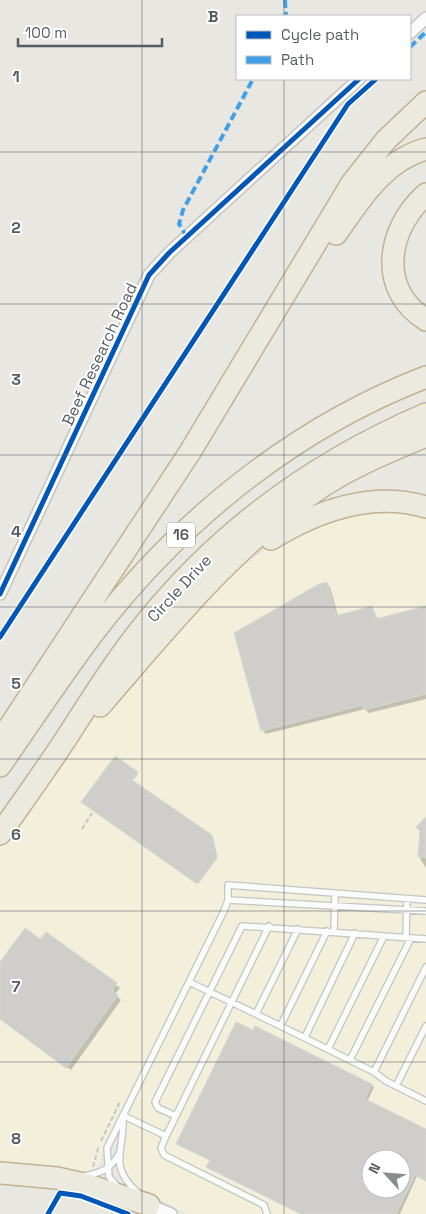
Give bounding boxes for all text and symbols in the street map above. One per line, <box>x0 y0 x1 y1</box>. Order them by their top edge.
text: B <box>208 6 218 27</box>
scale bar <box>18 15 161 47</box>
legend <box>236 15 411 80</box>
text: 100 m <box>25 23 67 42</box>
text: Cycle path <box>281 25 359 44</box>
text: Path <box>281 50 314 69</box>
text: 1 <box>12 66 20 87</box>
text: 2 <box>11 217 21 238</box>
street label: Beef Research Road <box>57 279 142 429</box>
text: 3 <box>11 369 21 390</box>
text: 4 <box>11 521 21 542</box>
road number: 16 <box>167 522 195 548</box>
street label: Circle Drive <box>143 550 216 627</box>
text: 5 <box>11 673 21 694</box>
text: 6 <box>11 824 21 845</box>
text: 7 <box>12 976 21 997</box>
text: 8 <box>11 1128 21 1149</box>
north arrow <box>361 1149 411 1199</box>
text: N <box>364 1160 384 1176</box>

